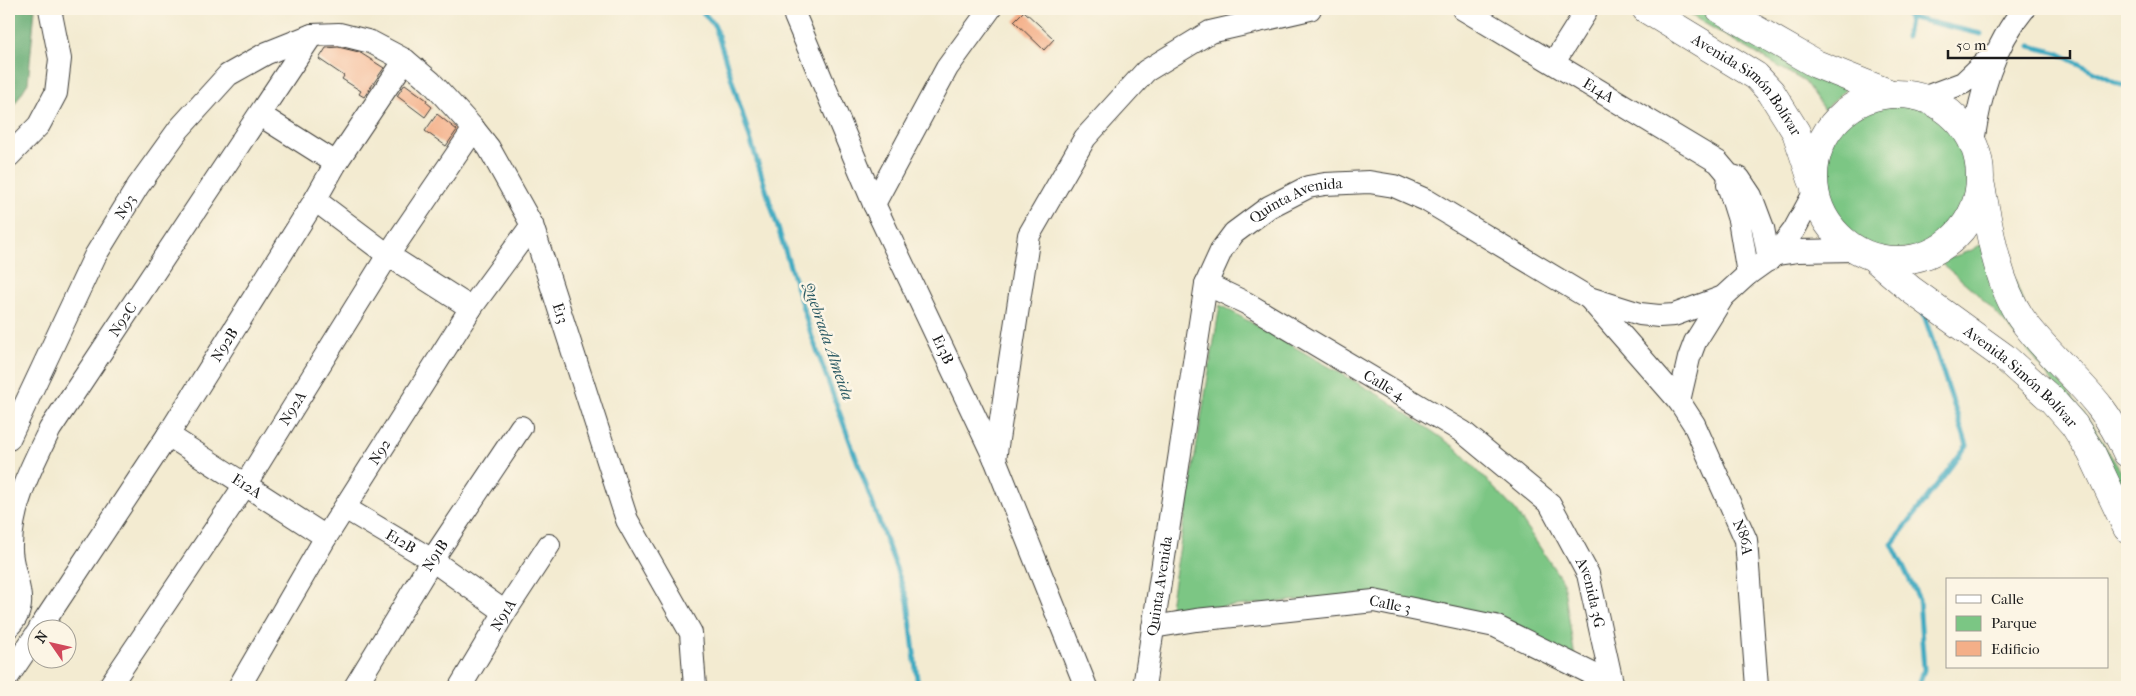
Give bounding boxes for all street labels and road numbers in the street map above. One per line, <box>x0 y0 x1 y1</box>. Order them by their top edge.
street label: Avenida Simón Bolívar <box>1688 29 1806 140</box>
street label: E14A <box>1580 74 1618 107</box>
street label: Quinta Avenida <box>1246 174 1344 227</box>
street label: N93 <box>111 191 140 222</box>
street label: N92C <box>105 299 141 340</box>
street label: E13 <box>549 301 572 326</box>
street label: Avenida Simón Bolívar <box>1960 321 2082 432</box>
street label: N92B <box>207 324 242 365</box>
street label: E13B <box>928 332 958 367</box>
street label: Calle 4 <box>1360 366 1409 405</box>
street label: N92A <box>275 388 310 429</box>
street label: N92 <box>365 436 395 468</box>
street label: E12A <box>229 470 266 502</box>
street label: N86A <box>1729 516 1756 556</box>
street label: E12B <box>382 525 419 557</box>
street label: Quinta Avenida <box>1143 534 1176 637</box>
street label: N91B <box>418 536 452 575</box>
street label: Avenida 3G <box>1571 554 1609 630</box>
street label: Calle 3 <box>1368 591 1413 617</box>
street label: N91A <box>487 595 520 634</box>

